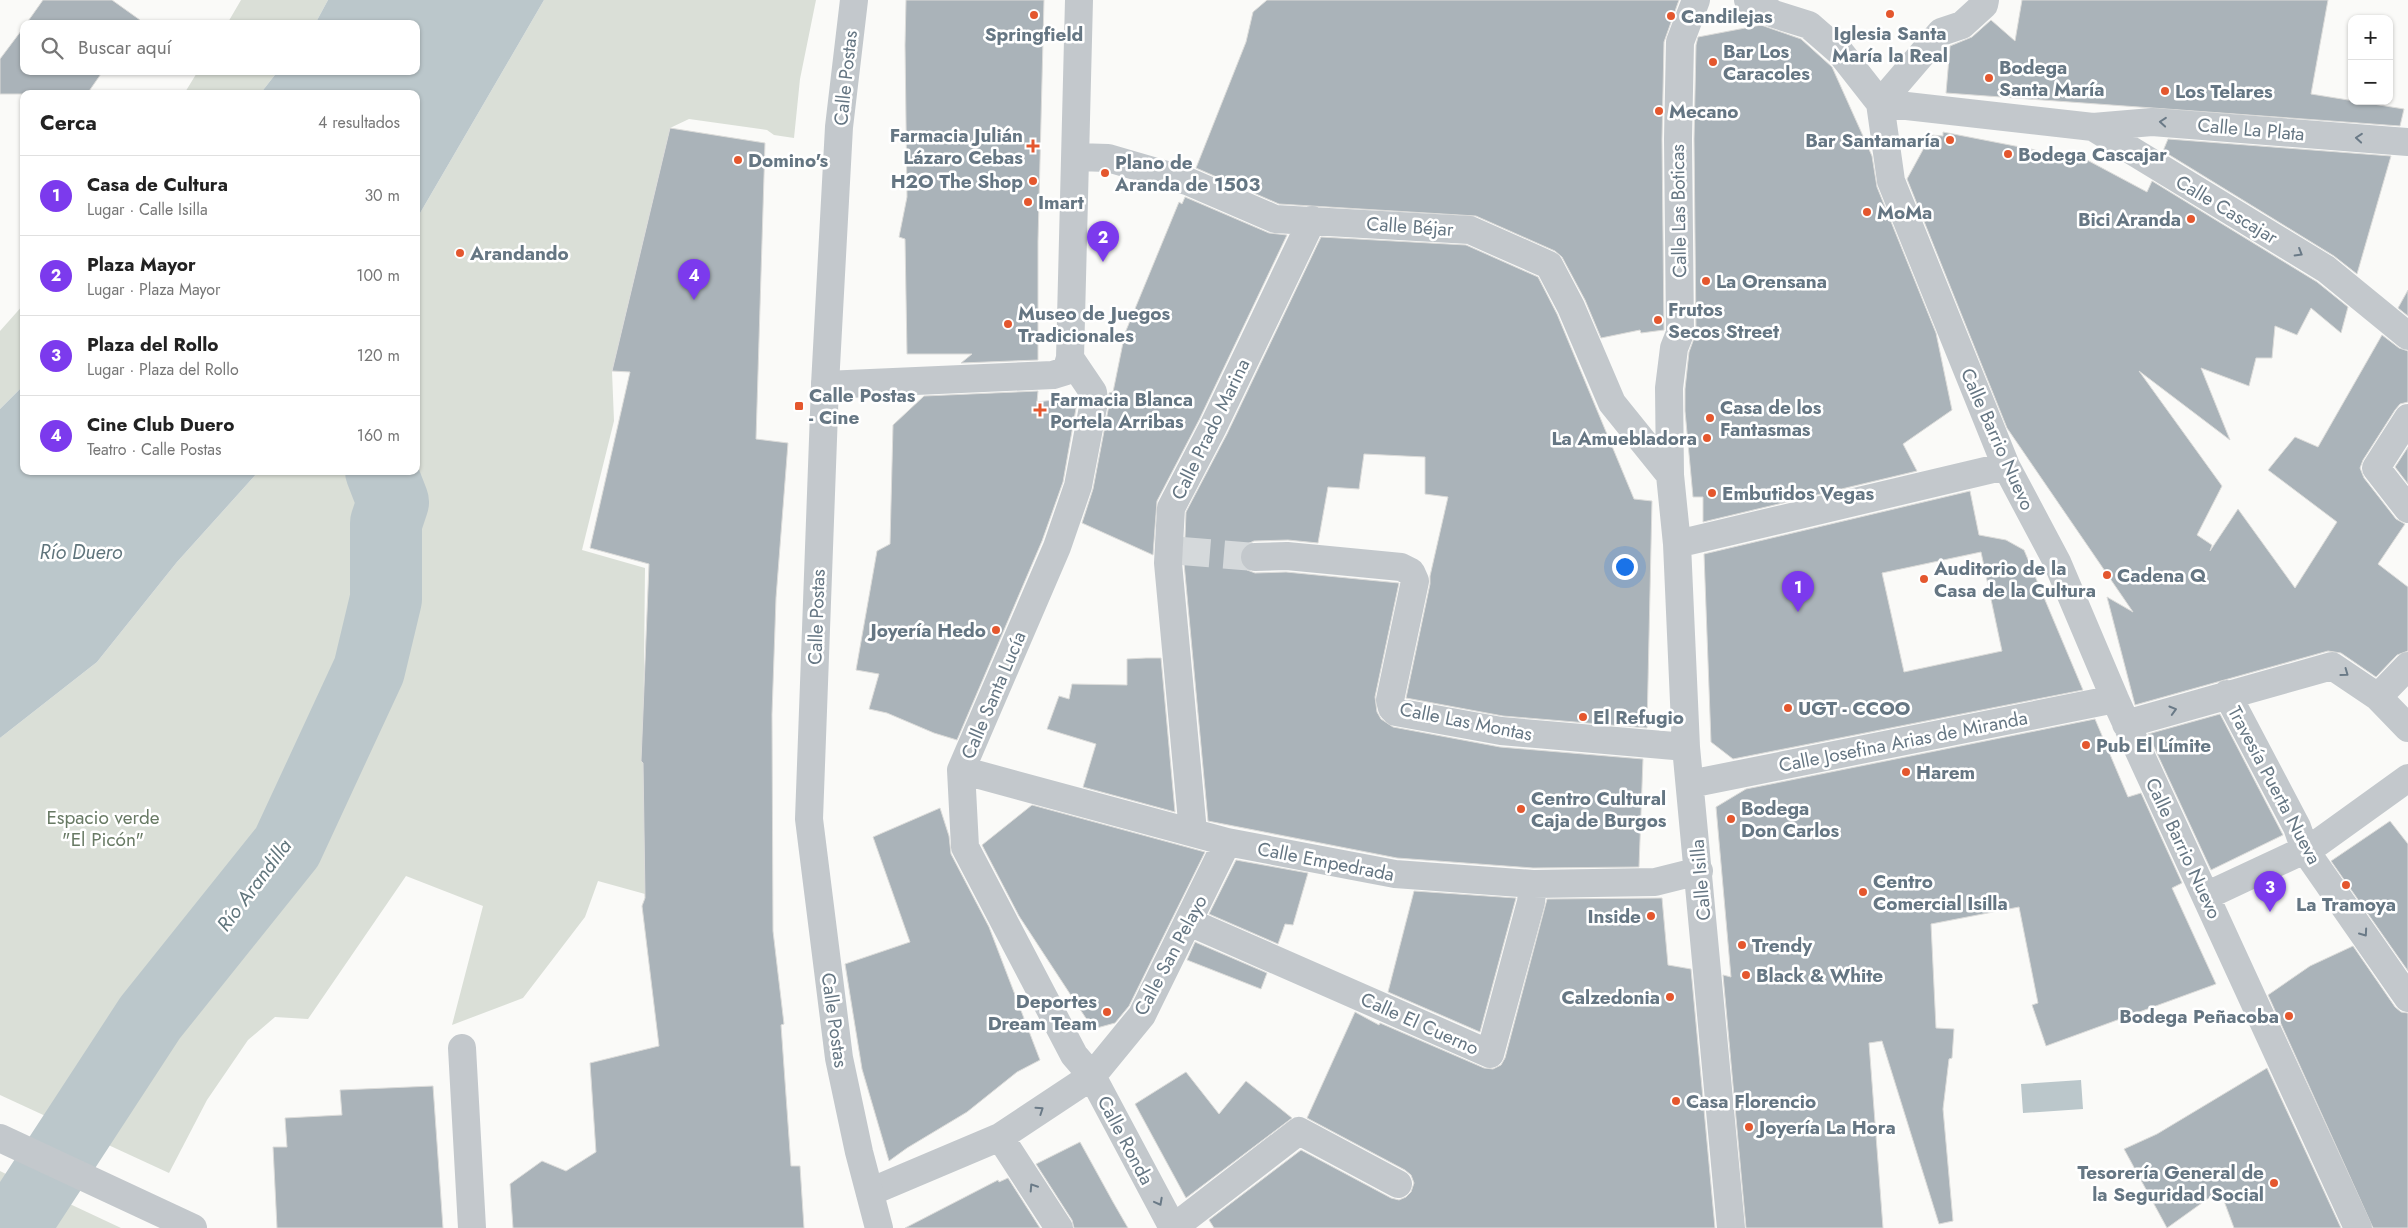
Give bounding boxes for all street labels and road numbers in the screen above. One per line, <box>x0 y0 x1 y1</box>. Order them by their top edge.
street label: Calle Postas <box>827 29 864 127</box>
street label: Calle La Plata <box>2196 111 2306 148</box>
street label: Calle Las Boticas <box>1664 144 1693 278</box>
street label: Calle Cascajar <box>2171 168 2283 251</box>
street label: Calle Béjar <box>1366 210 1455 243</box>
street label: Calle Prado Marina <box>1165 354 1256 504</box>
street label: Calle Barrio Nuevo <box>1954 364 2041 515</box>
street label: Calle Postas <box>801 568 832 665</box>
street label: Calle Santa Lucía <box>954 627 1033 763</box>
street label: Calle Las Montas <box>1397 695 1535 748</box>
street label: Travesía Puerta Nueva <box>2221 701 2328 869</box>
street label: Calle Josefina Arias de Miranda <box>1776 704 2030 779</box>
street label: Calle Barrio Nuevo <box>2139 773 2228 923</box>
street label: Calle Empedrada <box>1255 835 1397 888</box>
street label: Calle Isilla <box>1683 838 1717 922</box>
street label: Calle San Pelayo <box>1127 890 1214 1020</box>
street label: Calle Postas <box>814 971 855 1070</box>
street label: Calle El Cuerno <box>1357 985 1483 1062</box>
street label: Calle Ronda <box>1091 1091 1160 1190</box>

